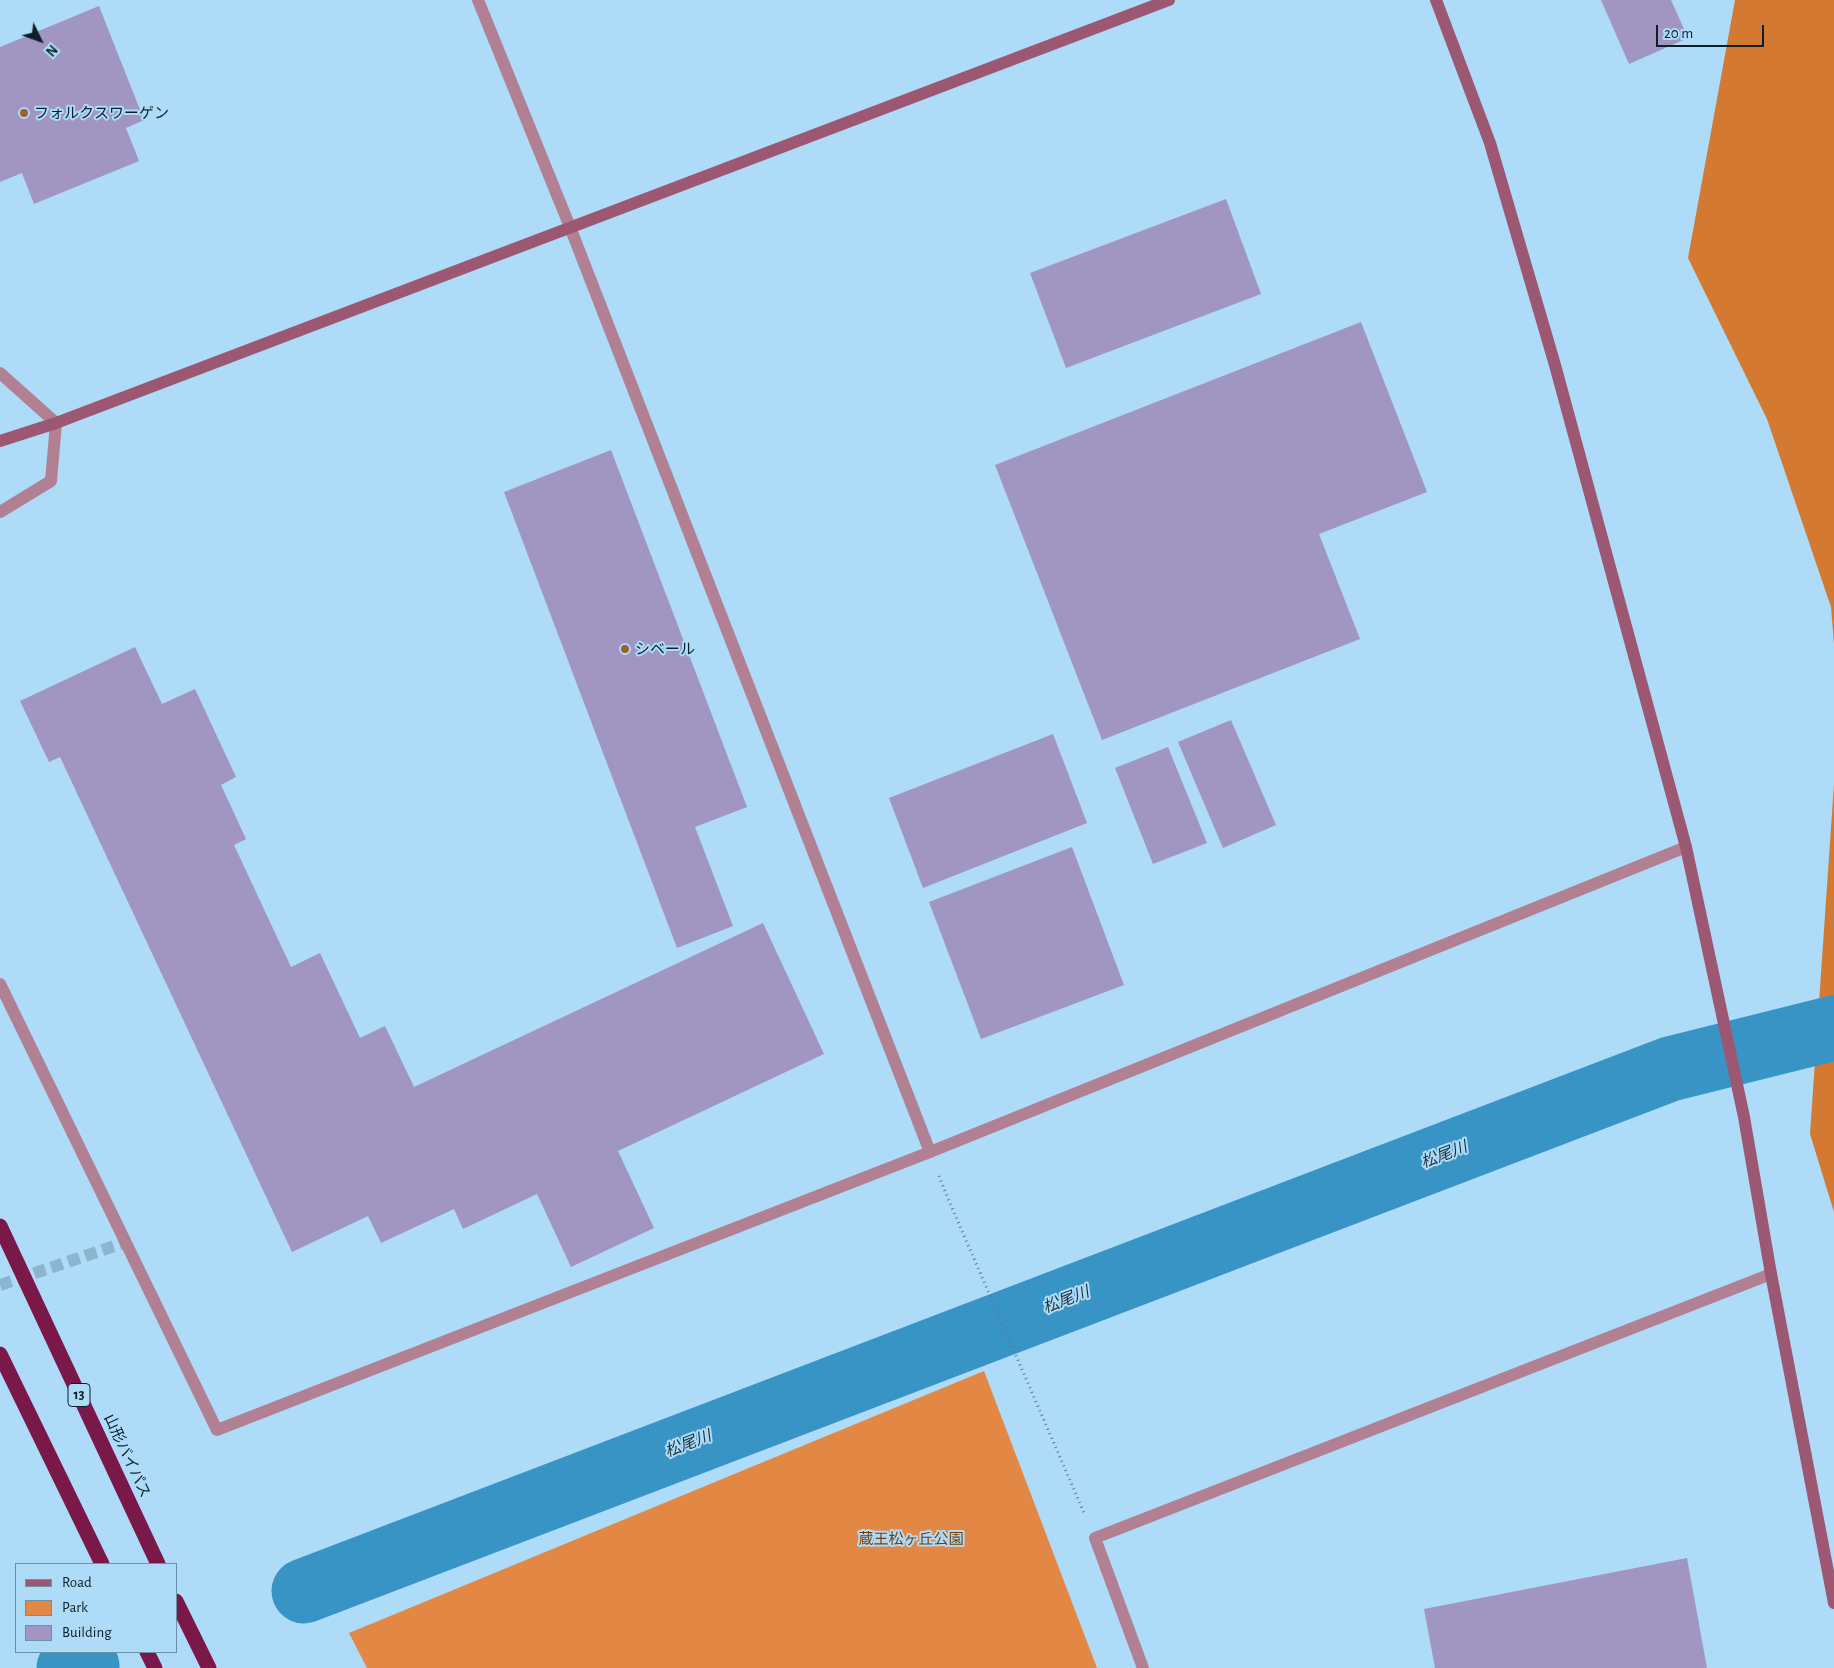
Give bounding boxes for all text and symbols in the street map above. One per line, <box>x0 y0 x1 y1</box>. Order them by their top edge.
north arrow <box>15 15 65 65</box>
scale bar <box>1659 15 1766 47</box>
text: 20 m <box>1664 26 1693 41</box>
text: N <box>43 42 60 58</box>
place label: フォルクスワーゲン <box>34 104 169 122</box>
marker: フォルクスワーゲン <box>18 107 30 119</box>
place label: シベール <box>635 640 695 658</box>
marker: シベール <box>619 643 631 655</box>
water label: 松尾川 <box>1418 1137 1470 1173</box>
water label: 松尾川 <box>1040 1282 1092 1318</box>
road number: 13 <box>68 1384 90 1406</box>
street label: 山形バイパス <box>100 1411 154 1501</box>
water label: 松尾川 <box>662 1426 714 1462</box>
park label: 蔵王松ヶ丘公園 <box>859 1530 963 1548</box>
legend <box>15 1563 178 1653</box>
text: Road <box>62 1575 92 1590</box>
text: Park <box>62 1600 88 1615</box>
text: Building <box>62 1625 112 1640</box>

